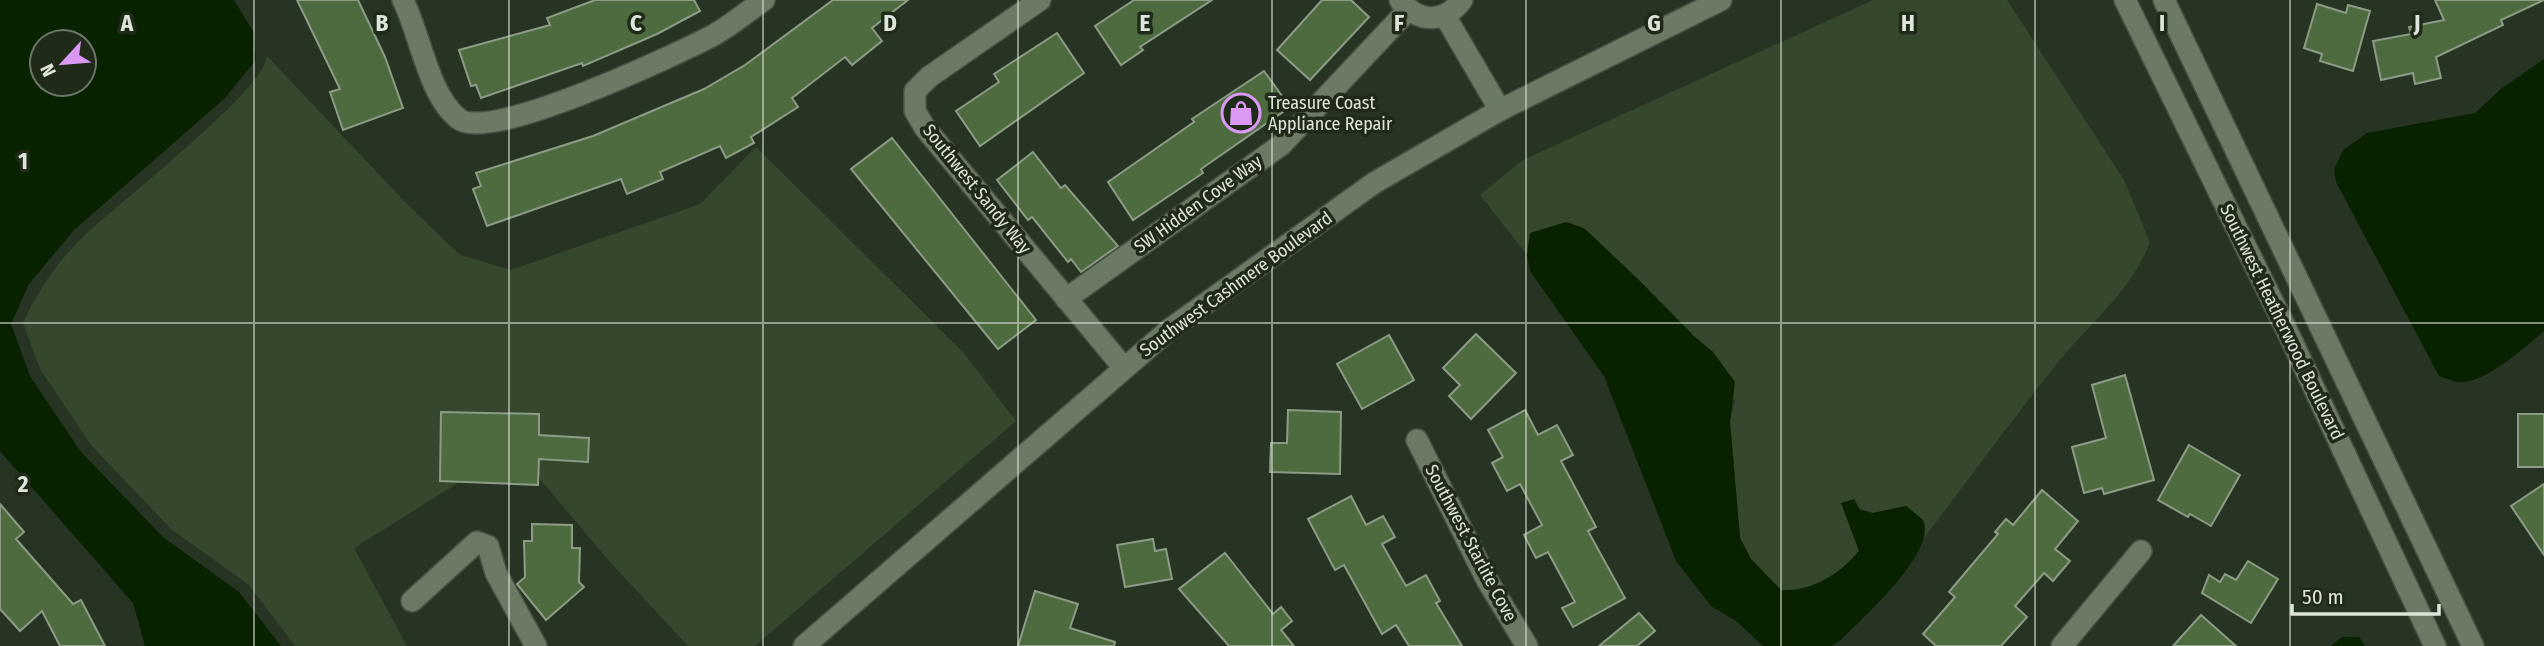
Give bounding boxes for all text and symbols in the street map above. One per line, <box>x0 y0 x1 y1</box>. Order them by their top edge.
text: A <box>120 9 134 37</box>
text: B <box>376 9 389 37</box>
text: C <box>630 9 642 37</box>
text: D <box>883 9 897 37</box>
text: E <box>1140 9 1151 37</box>
text: F <box>1394 9 1404 37</box>
text: G <box>1647 9 1661 37</box>
text: H <box>1901 9 1915 37</box>
text: I <box>2159 9 2165 37</box>
text: J <box>2413 9 2420 37</box>
north arrow <box>28 28 98 98</box>
text: N <box>35 60 61 80</box>
shop icon: Treasure Coast Appliance Repair <box>1220 92 1262 134</box>
place label: Treasure Coast Appliance Repair <box>1268 92 1393 135</box>
street label: Southwest Sandy Way <box>918 120 1036 258</box>
text: 1 <box>18 147 28 175</box>
street label: SW Hidden Cove Way <box>1130 150 1266 258</box>
street label: Southwest Heatherwood Boulevard <box>2215 201 2349 443</box>
street label: Southwest Cashmere Boulevard <box>1136 207 1336 361</box>
street label: Southwest Starlite Cove <box>1420 461 1522 625</box>
text: 2 <box>17 470 29 498</box>
scale bar <box>2292 572 2439 616</box>
text: 50 m <box>2302 584 2344 610</box>

